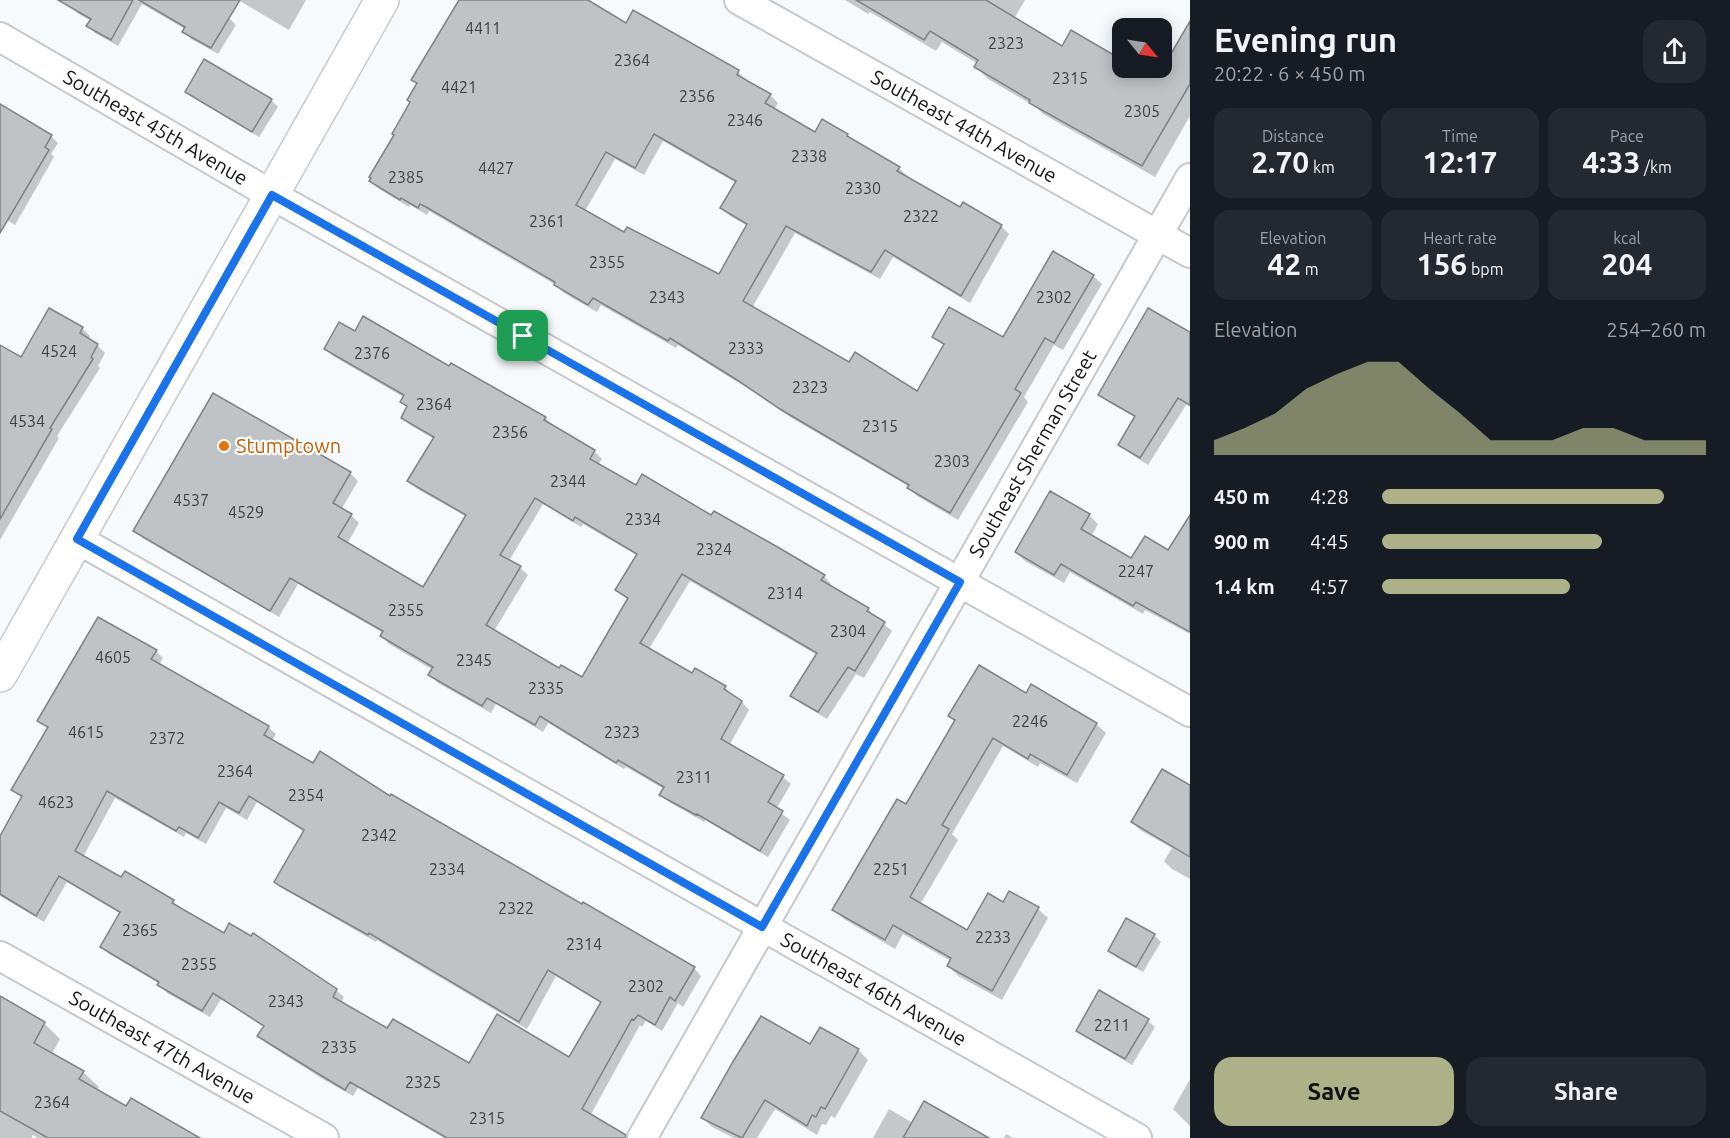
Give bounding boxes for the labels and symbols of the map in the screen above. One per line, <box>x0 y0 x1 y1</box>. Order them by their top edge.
north arrow <box>1112 18 1172 78</box>
house number: 4411 <box>465 19 501 37</box>
house number: 2323 <box>988 34 1024 52</box>
house number: 2364 <box>614 51 650 69</box>
street label: Southeast 45th Avenue <box>60 64 252 189</box>
street label: Southeast 44th Avenue <box>867 65 1061 187</box>
house number: 2315 <box>1052 69 1088 87</box>
house number: 4421 <box>441 78 477 96</box>
house number: 2356 <box>679 87 715 105</box>
house number: 2305 <box>1124 102 1160 120</box>
house number: 2346 <box>727 111 763 129</box>
house number: 2338 <box>791 147 827 165</box>
house number: 4427 <box>478 159 514 177</box>
house number: 2385 <box>388 168 424 186</box>
house number: 2330 <box>845 179 881 197</box>
house number: 2322 <box>903 207 939 225</box>
house number: 2361 <box>529 212 565 230</box>
house number: 2355 <box>589 253 625 271</box>
house number: 2343 <box>649 288 685 306</box>
house number: 2302 <box>1036 288 1072 306</box>
pin <box>497 310 548 361</box>
house number: 2333 <box>728 339 764 357</box>
house number: 4524 <box>41 342 77 360</box>
house number: 2376 <box>354 344 390 362</box>
street label: Southeast Sherman Street <box>964 345 1101 561</box>
house number: 2323 <box>792 378 828 396</box>
house number: 2364 <box>416 395 452 413</box>
house number: 4534 <box>9 412 45 430</box>
house number: 2315 <box>862 417 898 435</box>
house number: 2356 <box>492 423 528 441</box>
place label: Stumptown <box>236 434 341 457</box>
marker: Stumptown <box>217 439 231 453</box>
house number: 2303 <box>934 452 970 470</box>
house number: 2344 <box>550 472 586 490</box>
house number: 4537 <box>173 491 209 509</box>
house number: 4529 <box>228 503 264 521</box>
house number: 2334 <box>625 510 661 528</box>
house number: 2324 <box>696 540 732 558</box>
house number: 2247 <box>1118 562 1154 580</box>
house number: 2314 <box>767 584 803 602</box>
house number: 2355 <box>388 601 424 619</box>
house number: 2304 <box>830 622 866 640</box>
house number: 4605 <box>95 648 131 666</box>
house number: 2345 <box>456 651 492 669</box>
house number: 2335 <box>528 679 564 697</box>
house number: 2246 <box>1012 712 1048 730</box>
house number: 4615 <box>68 723 104 741</box>
house number: 2323 <box>604 723 640 741</box>
house number: 2372 <box>149 729 185 747</box>
house number: 2364 <box>217 762 253 780</box>
house number: 2311 <box>676 768 712 786</box>
house number: 2354 <box>288 786 324 804</box>
house number: 4623 <box>38 793 74 811</box>
house number: 2342 <box>361 826 397 844</box>
house number: 2334 <box>429 860 465 878</box>
house number: 2251 <box>873 860 909 878</box>
house number: 2322 <box>498 899 534 917</box>
house number: 2365 <box>122 921 158 939</box>
street label: Southeast 46th Avenue <box>777 927 971 1050</box>
house number: 2233 <box>975 928 1011 946</box>
house number: 2314 <box>566 935 602 953</box>
house number: 2355 <box>181 955 217 973</box>
house number: 2302 <box>628 977 664 995</box>
street label: Southeast 47th Avenue <box>66 985 259 1108</box>
house number: 2343 <box>268 992 304 1010</box>
house number: 2211 <box>1094 1016 1130 1034</box>
house number: 2335 <box>321 1038 357 1056</box>
house number: 2325 <box>405 1073 441 1091</box>
house number: 2364 <box>34 1093 70 1111</box>
house number: 2315 <box>469 1109 505 1127</box>

